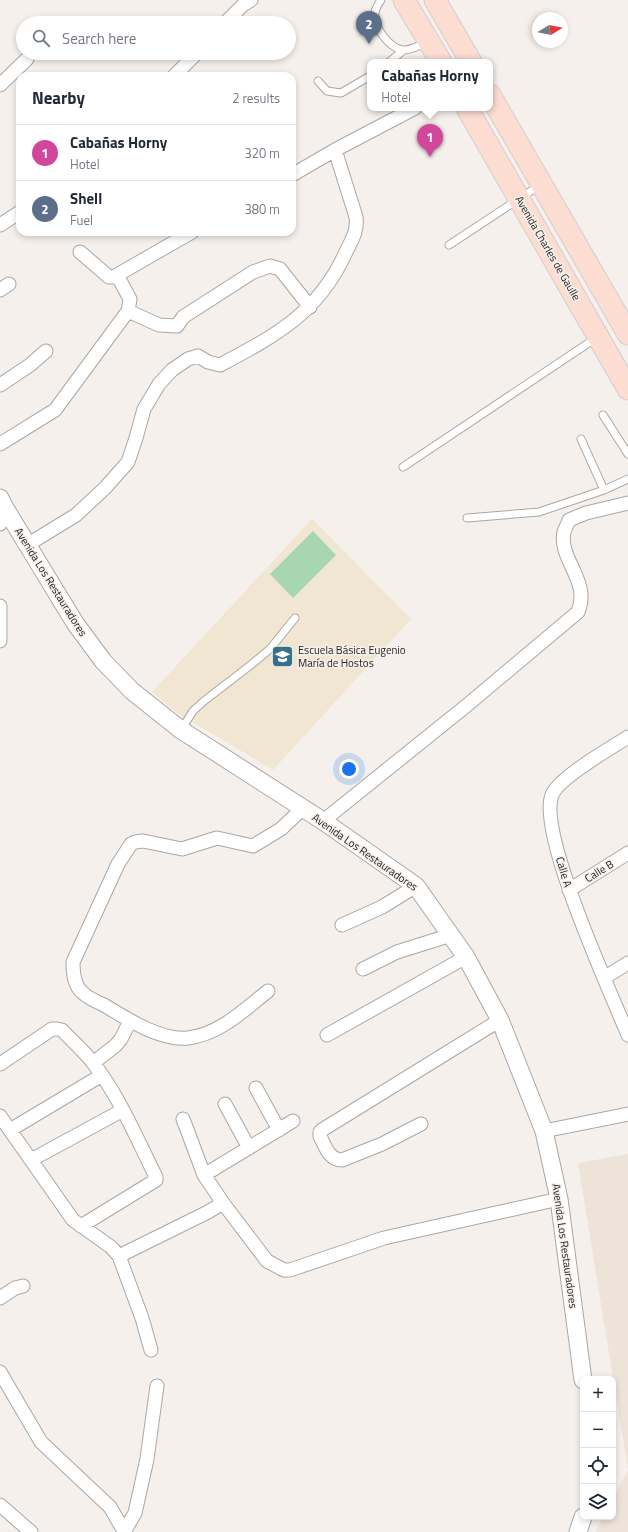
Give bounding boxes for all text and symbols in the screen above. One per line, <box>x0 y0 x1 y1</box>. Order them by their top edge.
pin: 2 <box>356 11 382 44</box>
north arrow <box>532 12 568 48</box>
search box <box>16 16 296 60</box>
icon: search <box>30 27 52 49</box>
text: Search here <box>62 27 136 50</box>
popup <box>367 59 493 111</box>
text: Cabañas Horny <box>381 64 479 87</box>
text: Nearby <box>32 85 85 111</box>
text: Hotel <box>381 87 411 107</box>
text: 2 results <box>232 88 280 108</box>
pin: 1 <box>417 124 443 157</box>
text: Cabañas Horny <box>70 131 167 154</box>
text: 1 <box>41 143 49 163</box>
text: 320 m <box>244 143 280 163</box>
text: Hotel <box>70 154 100 174</box>
text: Shell <box>70 187 102 210</box>
street label: Avenida Charles de Gaulle <box>511 193 585 304</box>
text: 2 <box>41 199 49 219</box>
text: 380 m <box>244 199 280 219</box>
text: Fuel <box>70 210 93 230</box>
street label: Avenida Los Restauradores <box>11 524 91 640</box>
place label: Escuela Básica Eugenio María de Hostos <box>298 642 406 671</box>
school or university icon: Escuela Básica Eugenio María de Hostos <box>269 643 295 669</box>
your location <box>339 759 359 779</box>
street label: Avenida Los Restauradores <box>309 809 421 895</box>
street label: Calle A <box>552 855 576 890</box>
street label: Calle B <box>581 856 617 886</box>
street label: Avenida Los Restauradores <box>548 1183 582 1309</box>
map controls <box>580 1376 616 1520</box>
button: + <box>580 1376 616 1412</box>
button: − <box>580 1412 616 1448</box>
button: locate <box>580 1448 616 1484</box>
button: layers <box>580 1484 616 1520</box>

